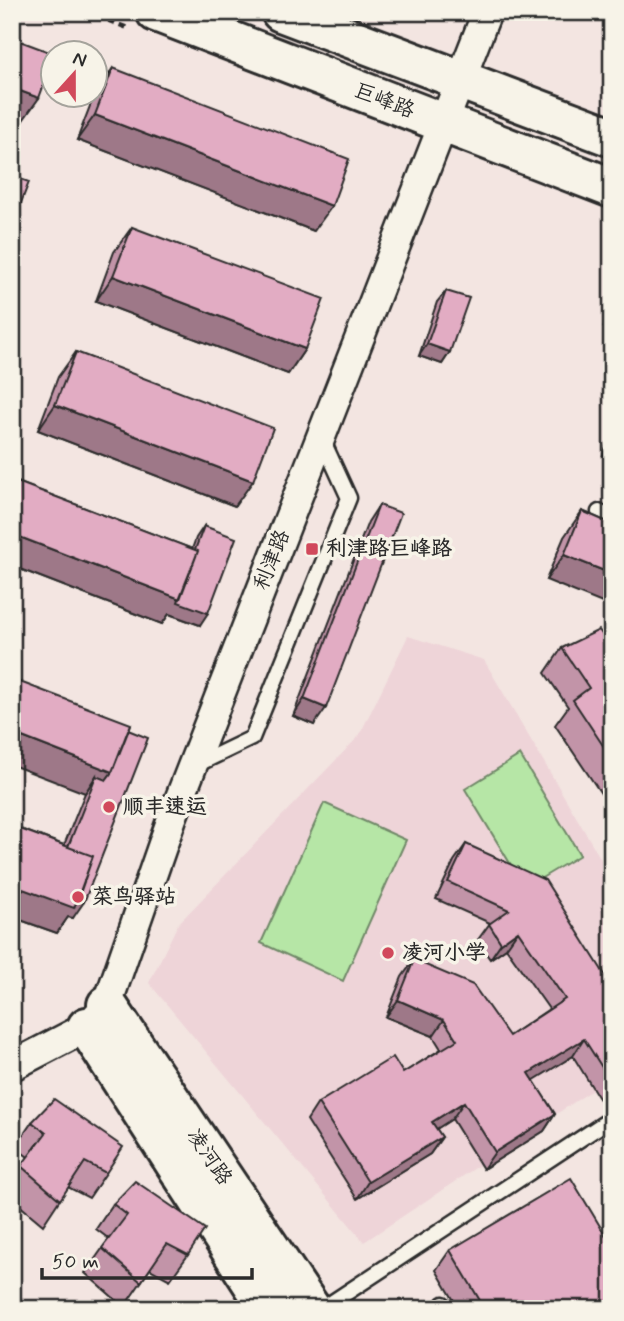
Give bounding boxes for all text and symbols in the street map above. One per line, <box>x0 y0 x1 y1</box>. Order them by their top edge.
north arrow <box>38 38 108 108</box>
text: N <box>69 46 90 73</box>
street label: 巨峰路 <box>350 77 418 125</box>
street label: 利津路 <box>247 526 297 594</box>
place label: 利津路巨峰路 <box>326 535 452 563</box>
marker: 利津路巨峰路 <box>304 541 320 557</box>
place label: 顺丰速运 <box>123 793 207 821</box>
marker: 顺丰速运 <box>101 799 117 815</box>
place label: 菜鸟驿站 <box>92 883 176 911</box>
marker: 菜鸟驿站 <box>70 889 86 905</box>
place label: 凌河小学 <box>402 939 486 967</box>
marker: 凌河小学 <box>380 945 396 961</box>
street label: 凌河路 <box>180 1123 238 1191</box>
scale bar <box>42 1237 252 1281</box>
text: 50 m <box>52 1248 99 1276</box>

